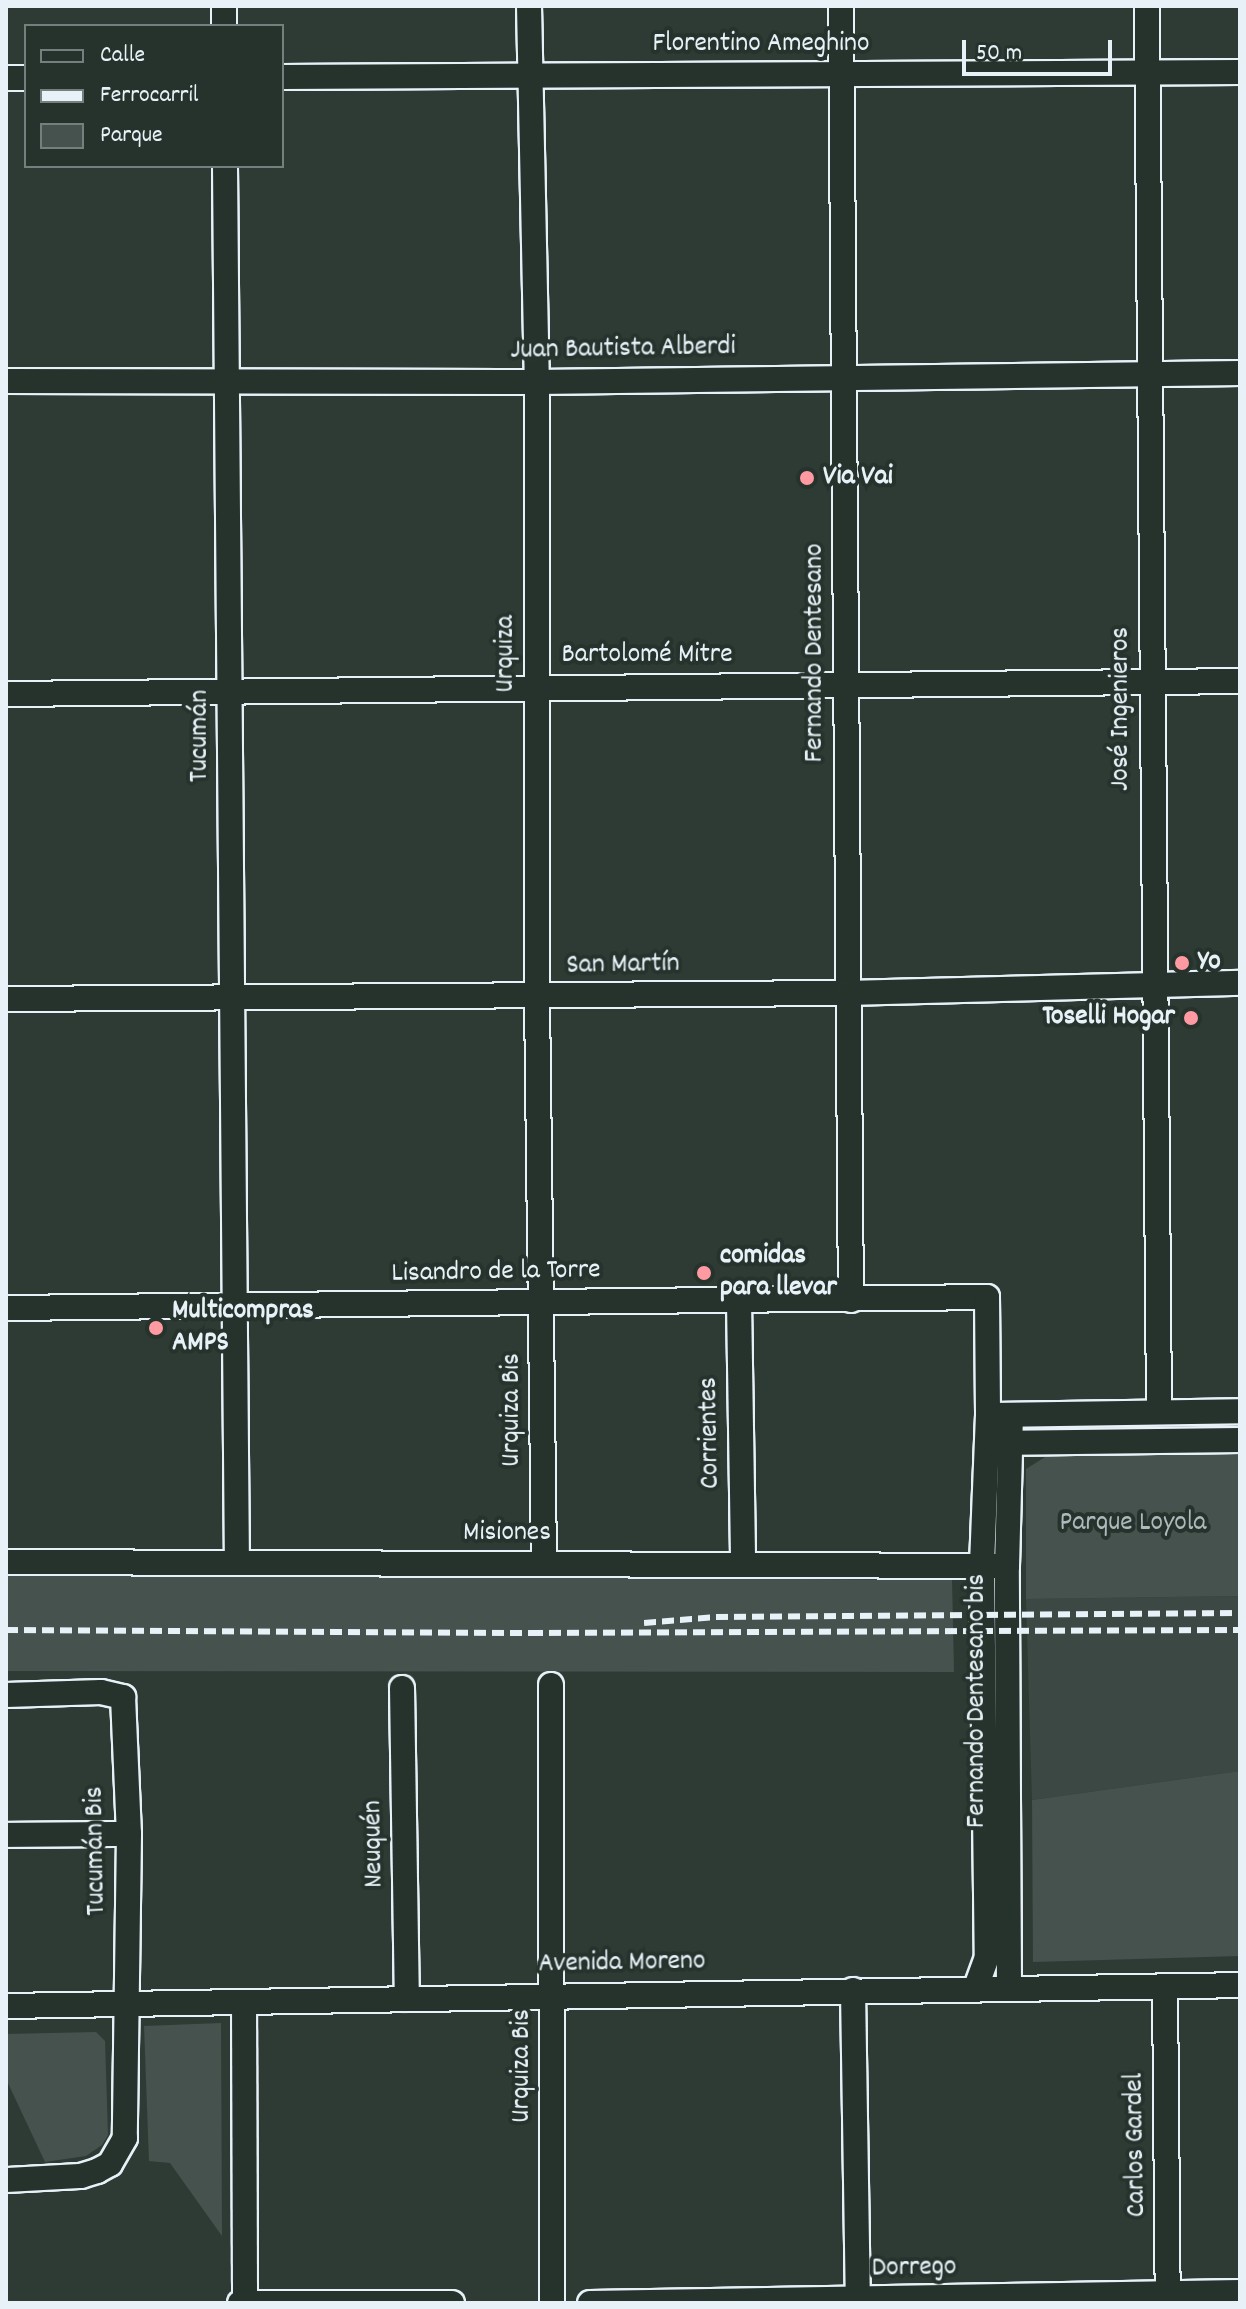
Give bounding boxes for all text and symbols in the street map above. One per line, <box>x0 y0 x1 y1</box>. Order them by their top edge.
legend <box>24 24 284 168</box>
scale bar <box>966 24 1116 74</box>
street label: Florentino Ameghino <box>653 28 869 62</box>
text: 50 m <box>976 37 1022 71</box>
text: Calle <box>100 39 145 73</box>
text: Ferrocarril <box>100 79 199 113</box>
text: Parque <box>100 119 163 153</box>
street label: Juan Bautista Alberdi <box>510 331 736 369</box>
place label: Via Vai <box>823 461 893 495</box>
marker: Via Vai <box>798 469 816 487</box>
street label: Fernando Dentesano <box>799 544 833 762</box>
street label: Urquiza <box>490 615 524 693</box>
street label: José Ingenieros <box>1105 627 1139 791</box>
street label: Bartolomé Mitre <box>562 639 732 673</box>
street label: Tucumán <box>184 690 218 782</box>
place label: Yo <box>1198 946 1221 980</box>
street label: San Martín <box>566 948 680 984</box>
marker: Yo <box>1173 954 1191 972</box>
place label: Toselli Hogar <box>1042 1001 1175 1035</box>
marker: Toselli Hogar <box>1182 1009 1200 1027</box>
place label: comidas para llevar <box>720 1240 837 1306</box>
street label: Lisandro de la Torre <box>391 1254 601 1292</box>
marker: comidas para llevar <box>695 1264 713 1282</box>
place label: Multicompras AMPS <box>172 1295 314 1361</box>
marker: Multicompras AMPS <box>147 1319 165 1337</box>
street label: Urquiza Bis <box>496 1353 530 1467</box>
street label: Corrientes <box>693 1377 729 1489</box>
park label: Parque Loyola <box>1060 1507 1206 1541</box>
street label: Misiones <box>463 1517 551 1551</box>
street label: Fernando Dentesano bis <box>961 1574 995 1828</box>
street label: Tucumán Bis <box>79 1786 115 1916</box>
street label: Neuquén <box>357 1800 393 1888</box>
street label: Avenida Moreno <box>538 1946 706 1982</box>
street label: Urquiza Bis <box>506 2009 540 2123</box>
street label: Carlos Gardel <box>1119 2072 1155 2218</box>
street label: Dorrego <box>871 2251 957 2287</box>

